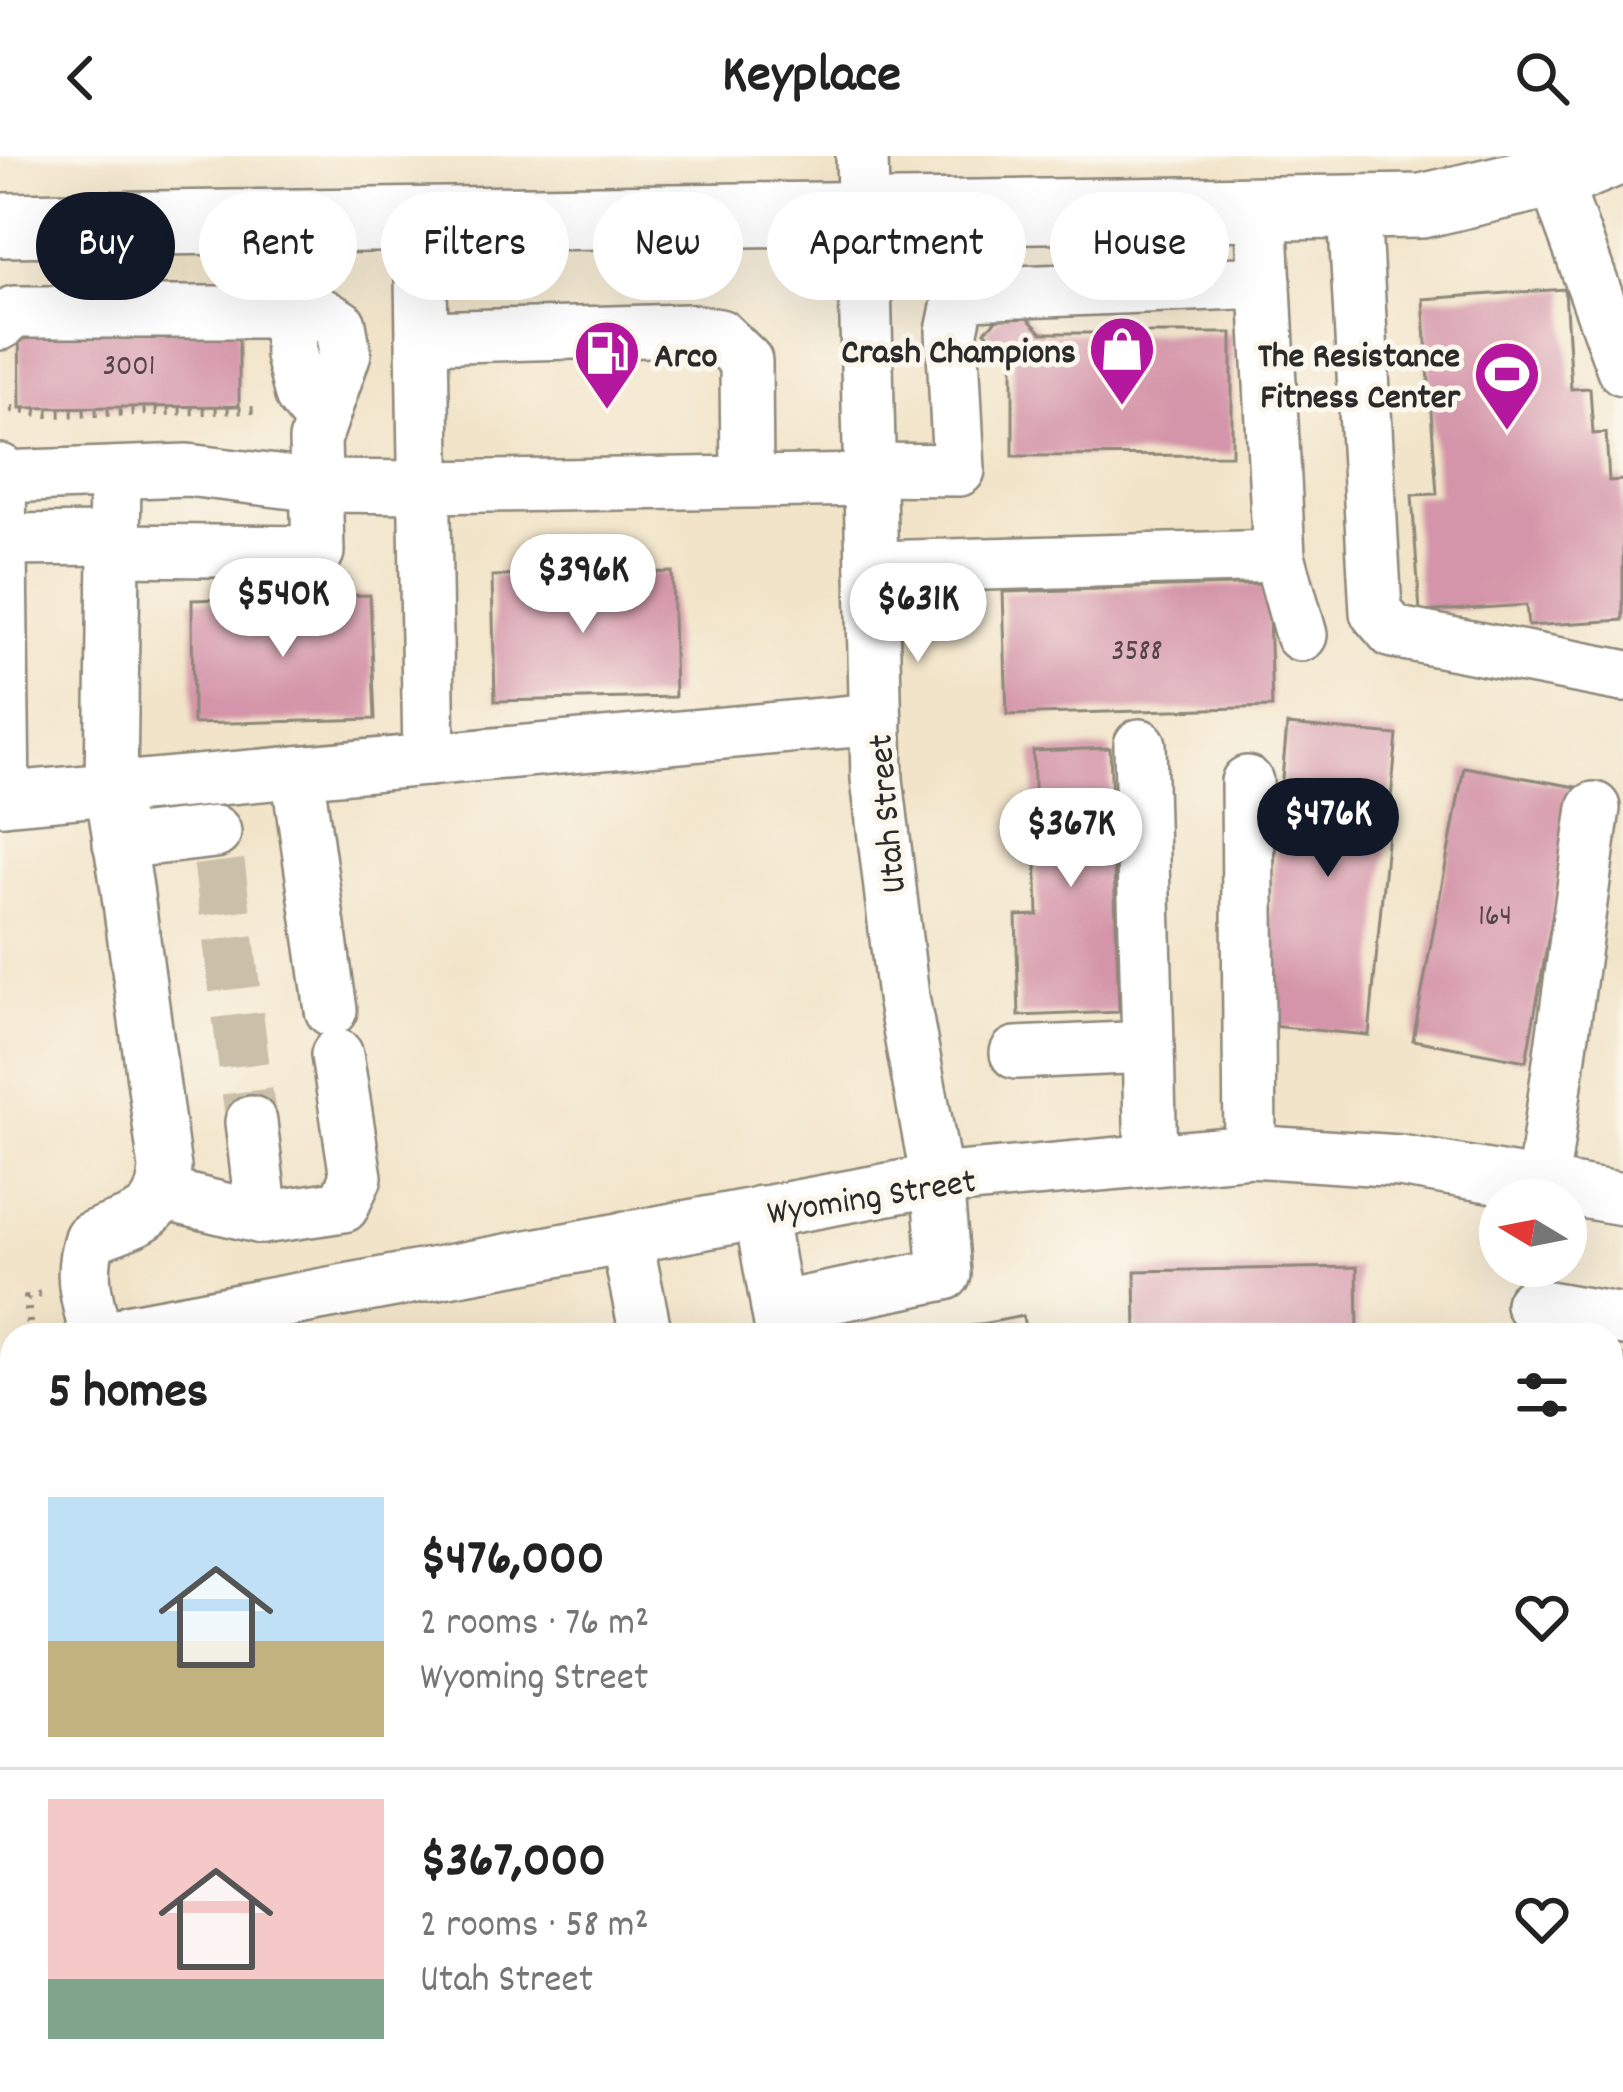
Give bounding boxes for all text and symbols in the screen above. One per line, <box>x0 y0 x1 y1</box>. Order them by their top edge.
text: Keyplace <box>722 40 901 117</box>
icon: back <box>48 45 114 111</box>
icon: search <box>1509 45 1575 111</box>
chip: Buy <box>36 192 175 300</box>
chip: Rent <box>199 192 357 300</box>
chip: Filters <box>381 192 569 300</box>
chip: New <box>593 192 743 300</box>
chip: Apartment <box>767 192 1026 300</box>
chip: House <box>1050 192 1229 300</box>
shop icon: Crash Champions <box>1087 314 1157 408</box>
fuel station icon: Arco <box>572 318 642 412</box>
place label: Crash Champions <box>841 329 1076 381</box>
place label: Arco <box>654 333 718 385</box>
place label: The Resistance Fitness Center <box>1258 333 1461 426</box>
sports icon: The Resistance Fitness Center <box>1472 339 1542 433</box>
house number: 3001 <box>103 347 155 390</box>
pin: $396K <box>499 534 667 636</box>
text: $396K <box>537 545 629 600</box>
pin: $540K <box>199 558 367 660</box>
pin: $631K <box>834 563 1002 665</box>
text: $540K <box>236 569 330 624</box>
text: $631K <box>877 574 959 629</box>
house number: 3588 <box>1111 632 1163 675</box>
street label: Utah Street <box>857 732 923 895</box>
pin: $476K <box>1244 778 1412 880</box>
pin: $367K <box>987 788 1155 890</box>
text: $476K <box>1284 789 1372 844</box>
text: $367K <box>1026 799 1116 854</box>
house number: 164 <box>1478 897 1512 940</box>
street label: Wyoming Street <box>764 1158 980 1242</box>
north arrow <box>1479 1179 1587 1287</box>
map controls <box>1479 1179 1587 1287</box>
text: 5 homes <box>48 1359 208 1431</box>
icon: filters <box>1509 1362 1575 1428</box>
text: $476,000 <box>420 1526 605 1598</box>
icon: home <box>144 1545 288 1689</box>
icon: heart <box>1509 1584 1575 1650</box>
text: 2 rooms · 76 m² <box>420 1598 649 1653</box>
text: Wyoming Street <box>420 1653 648 1708</box>
text: $367,000 <box>420 1828 606 1900</box>
icon: home <box>144 1847 288 1991</box>
icon: heart <box>1509 1886 1575 1952</box>
text: 2 rooms · 58 m² <box>420 1900 649 1955</box>
text: Utah Street <box>420 1955 593 2010</box>

